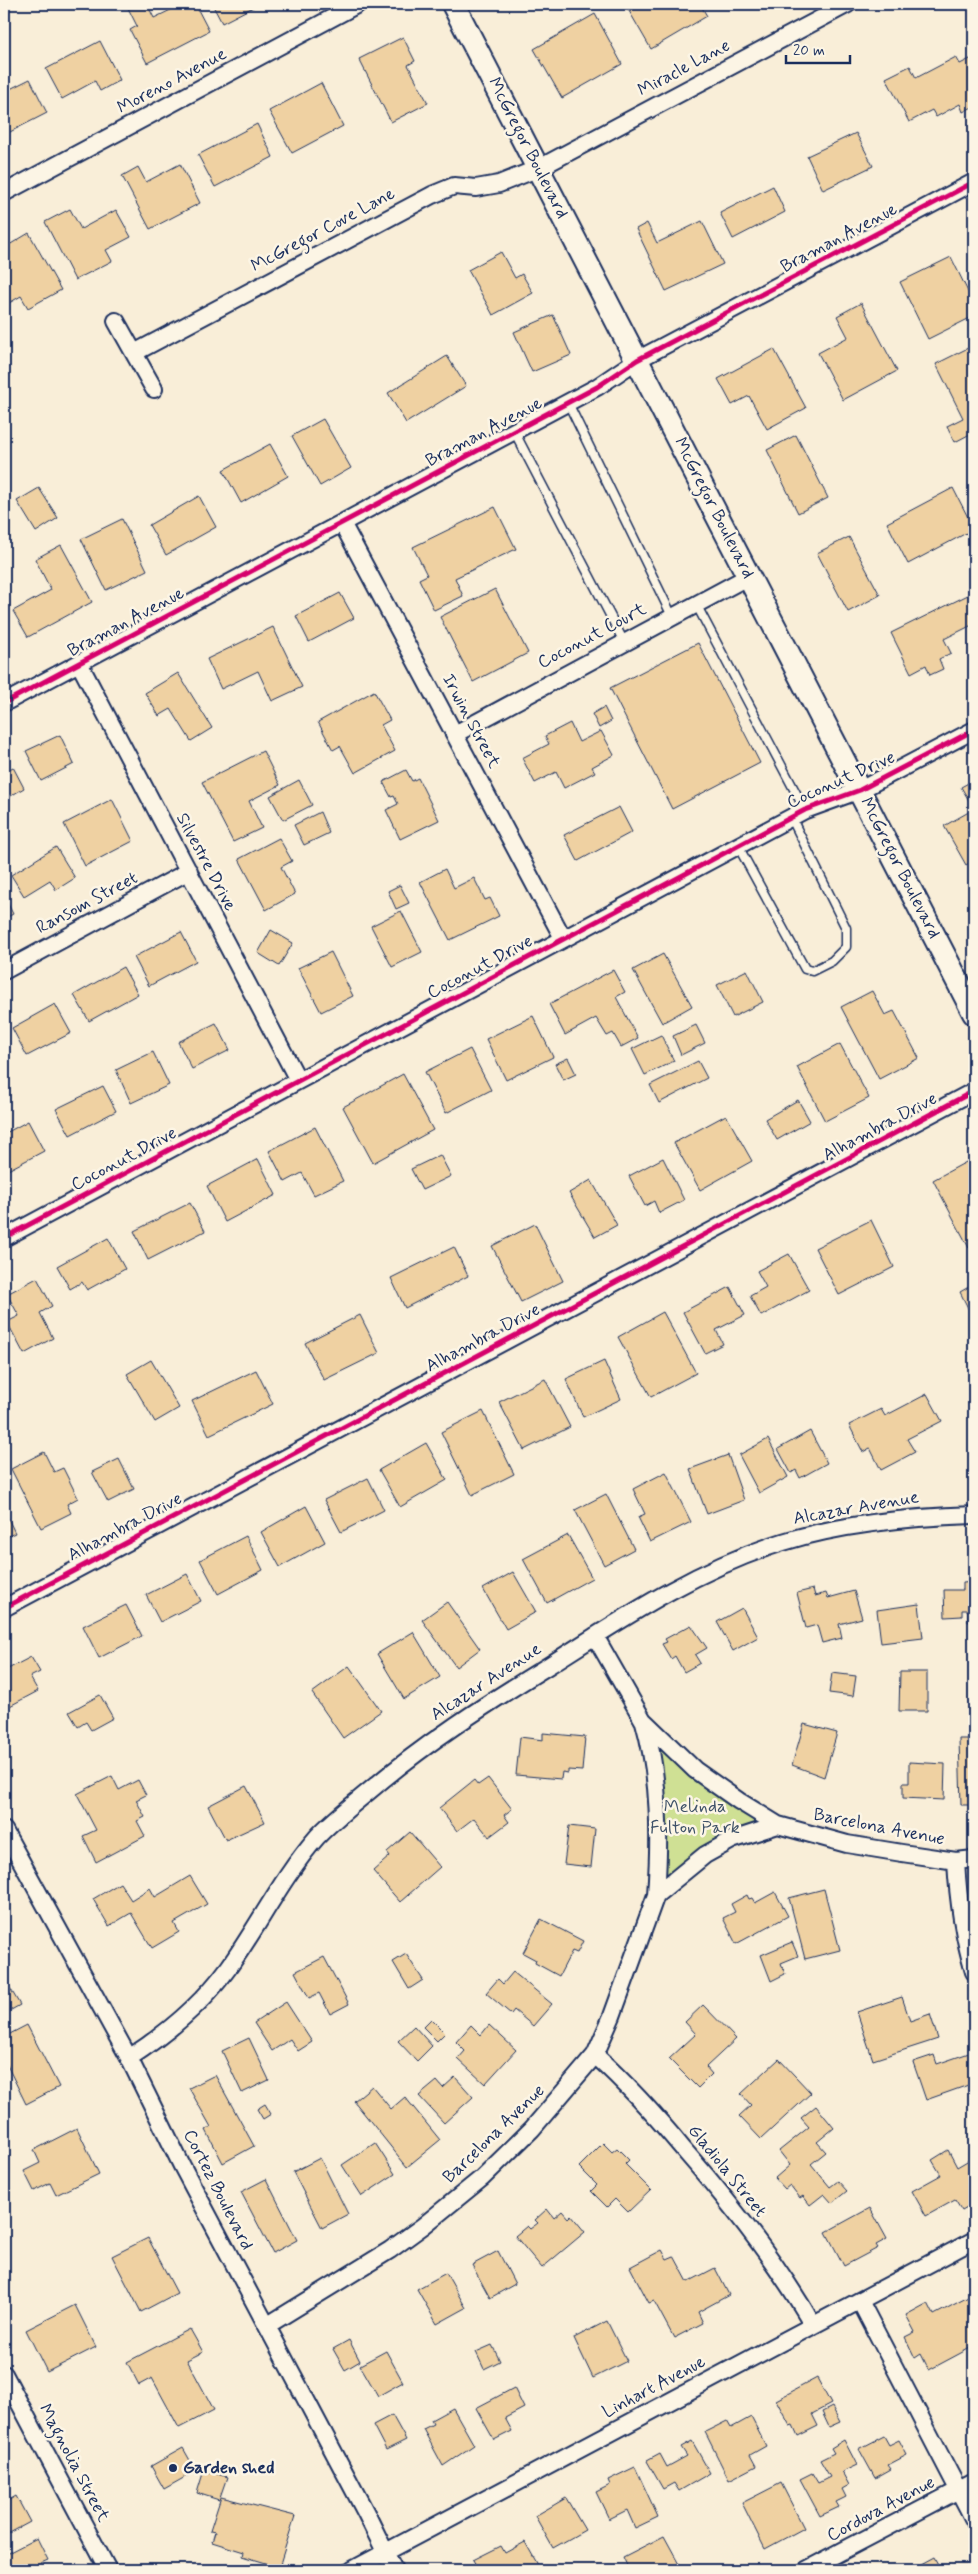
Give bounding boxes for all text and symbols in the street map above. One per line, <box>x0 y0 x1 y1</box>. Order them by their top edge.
scale bar <box>786 32 849 64</box>
street label: Miracle Lane <box>634 34 734 102</box>
text: 20 m <box>793 41 825 61</box>
street label: Moreno Avenue <box>113 42 231 120</box>
street label: McGregor Boulevard <box>480 73 574 224</box>
street label: McGregor Cove Lane <box>247 182 400 280</box>
street label: Braman Avenue <box>777 197 901 279</box>
street label: Braman Avenue <box>422 391 546 473</box>
street label: McGregor Boulevard <box>666 433 760 584</box>
street label: Braman Avenue <box>64 581 188 663</box>
street label: Coconut Court <box>534 597 651 675</box>
street label: Irwin Street <box>436 670 506 773</box>
street label: Coconut Drive <box>783 745 899 815</box>
street label: McGregor Boulevard <box>852 793 946 944</box>
street label: Silvestre Drive <box>170 809 242 915</box>
street label: Ransom Street <box>32 866 142 940</box>
street label: Coconut Drive <box>423 929 537 1005</box>
street label: Alhambra Drive <box>819 1087 941 1167</box>
street label: Coconut Drive <box>67 1121 181 1197</box>
street label: Alhambra Drive <box>422 1298 544 1378</box>
street label: Alcazar Avenue <box>791 1485 921 1531</box>
street label: Alhambra Drive <box>64 1487 186 1567</box>
street label: Alcazar Avenue <box>426 1637 546 1727</box>
park label: Melinda Fulton Park <box>650 1795 740 1840</box>
street label: Barcelona Avenue <box>811 1803 947 1851</box>
street label: Barcelona Avenue <box>438 2079 550 2189</box>
street label: Gladiola Street <box>682 2120 772 2223</box>
street label: Cortez Boulevard <box>177 2126 259 2254</box>
street label: Linhart Avenue <box>598 2350 710 2424</box>
street label: Magnolia Street <box>31 2400 115 2528</box>
place label: Garden shed <box>183 2456 274 2480</box>
marker: Garden shed <box>167 2462 179 2474</box>
street label: Cordova Avenue <box>823 2470 939 2548</box>

